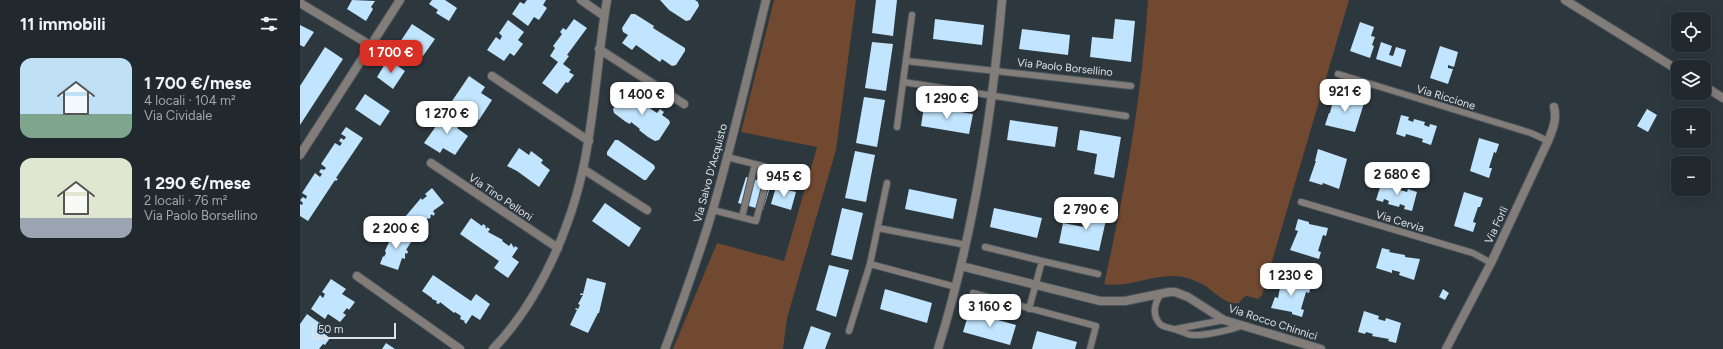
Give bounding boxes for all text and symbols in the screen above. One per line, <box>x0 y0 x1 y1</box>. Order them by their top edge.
map controls <box>1671 12 1711 196</box>
button: locate <box>1671 12 1711 52</box>
icon: filters <box>258 13 280 35</box>
text: 11 immobili <box>20 14 106 34</box>
pin: 1 700 € <box>354 40 428 74</box>
text: 1 700 € <box>369 45 413 60</box>
street label: Via Paolo Borsellino <box>1016 56 1113 79</box>
button: layers <box>1671 60 1711 100</box>
text: 1 700 €/mese <box>144 73 252 93</box>
icon: home <box>52 74 100 122</box>
pin: 921 € <box>1317 79 1373 113</box>
pin: 1 400 € <box>605 82 679 116</box>
street label: Via Riccione <box>1415 82 1477 113</box>
text: 921 € <box>1329 84 1361 99</box>
pin: 1 290 € <box>910 86 984 120</box>
text: 1 400 € <box>619 87 665 102</box>
text: 1 290 € <box>925 91 969 106</box>
text: 4 locali · 104 m² <box>144 93 236 108</box>
pin: 1 270 € <box>410 101 484 135</box>
text: 1 270 € <box>425 106 469 121</box>
text: Via Cividale <box>144 108 212 123</box>
button: + <box>1671 108 1711 148</box>
street label: Via Salvo D'Acquisto <box>691 122 730 224</box>
button: − <box>1671 156 1711 196</box>
pin: 2 680 € <box>1360 162 1434 196</box>
pin: 945 € <box>756 164 812 198</box>
text: 2 680 € <box>1374 167 1420 182</box>
text: 945 € <box>766 169 802 184</box>
street label: Via Tino Pelloni <box>466 171 535 224</box>
text: 1 290 €/mese <box>144 173 251 193</box>
icon: home <box>52 174 100 222</box>
text: 2 locali · 76 m² <box>144 193 227 208</box>
pin: 2 790 € <box>1049 197 1123 231</box>
text: 2 790 € <box>1063 202 1109 217</box>
street label: Via Forlì <box>1482 204 1511 246</box>
text: Via Paolo Borsellino <box>144 208 258 223</box>
street label: Via Cervia <box>1374 208 1426 235</box>
pin: 2 200 € <box>359 216 433 250</box>
text: 2 200 € <box>372 221 420 236</box>
pin: 1 230 € <box>1254 263 1328 297</box>
text: 1 230 € <box>1269 268 1313 283</box>
pin: 3 160 € <box>953 294 1027 328</box>
text: 3 160 € <box>968 299 1012 314</box>
street label: Via Rocco Chinnici <box>1227 302 1319 343</box>
scale bar <box>312 321 396 340</box>
text: 50 m <box>318 323 343 336</box>

